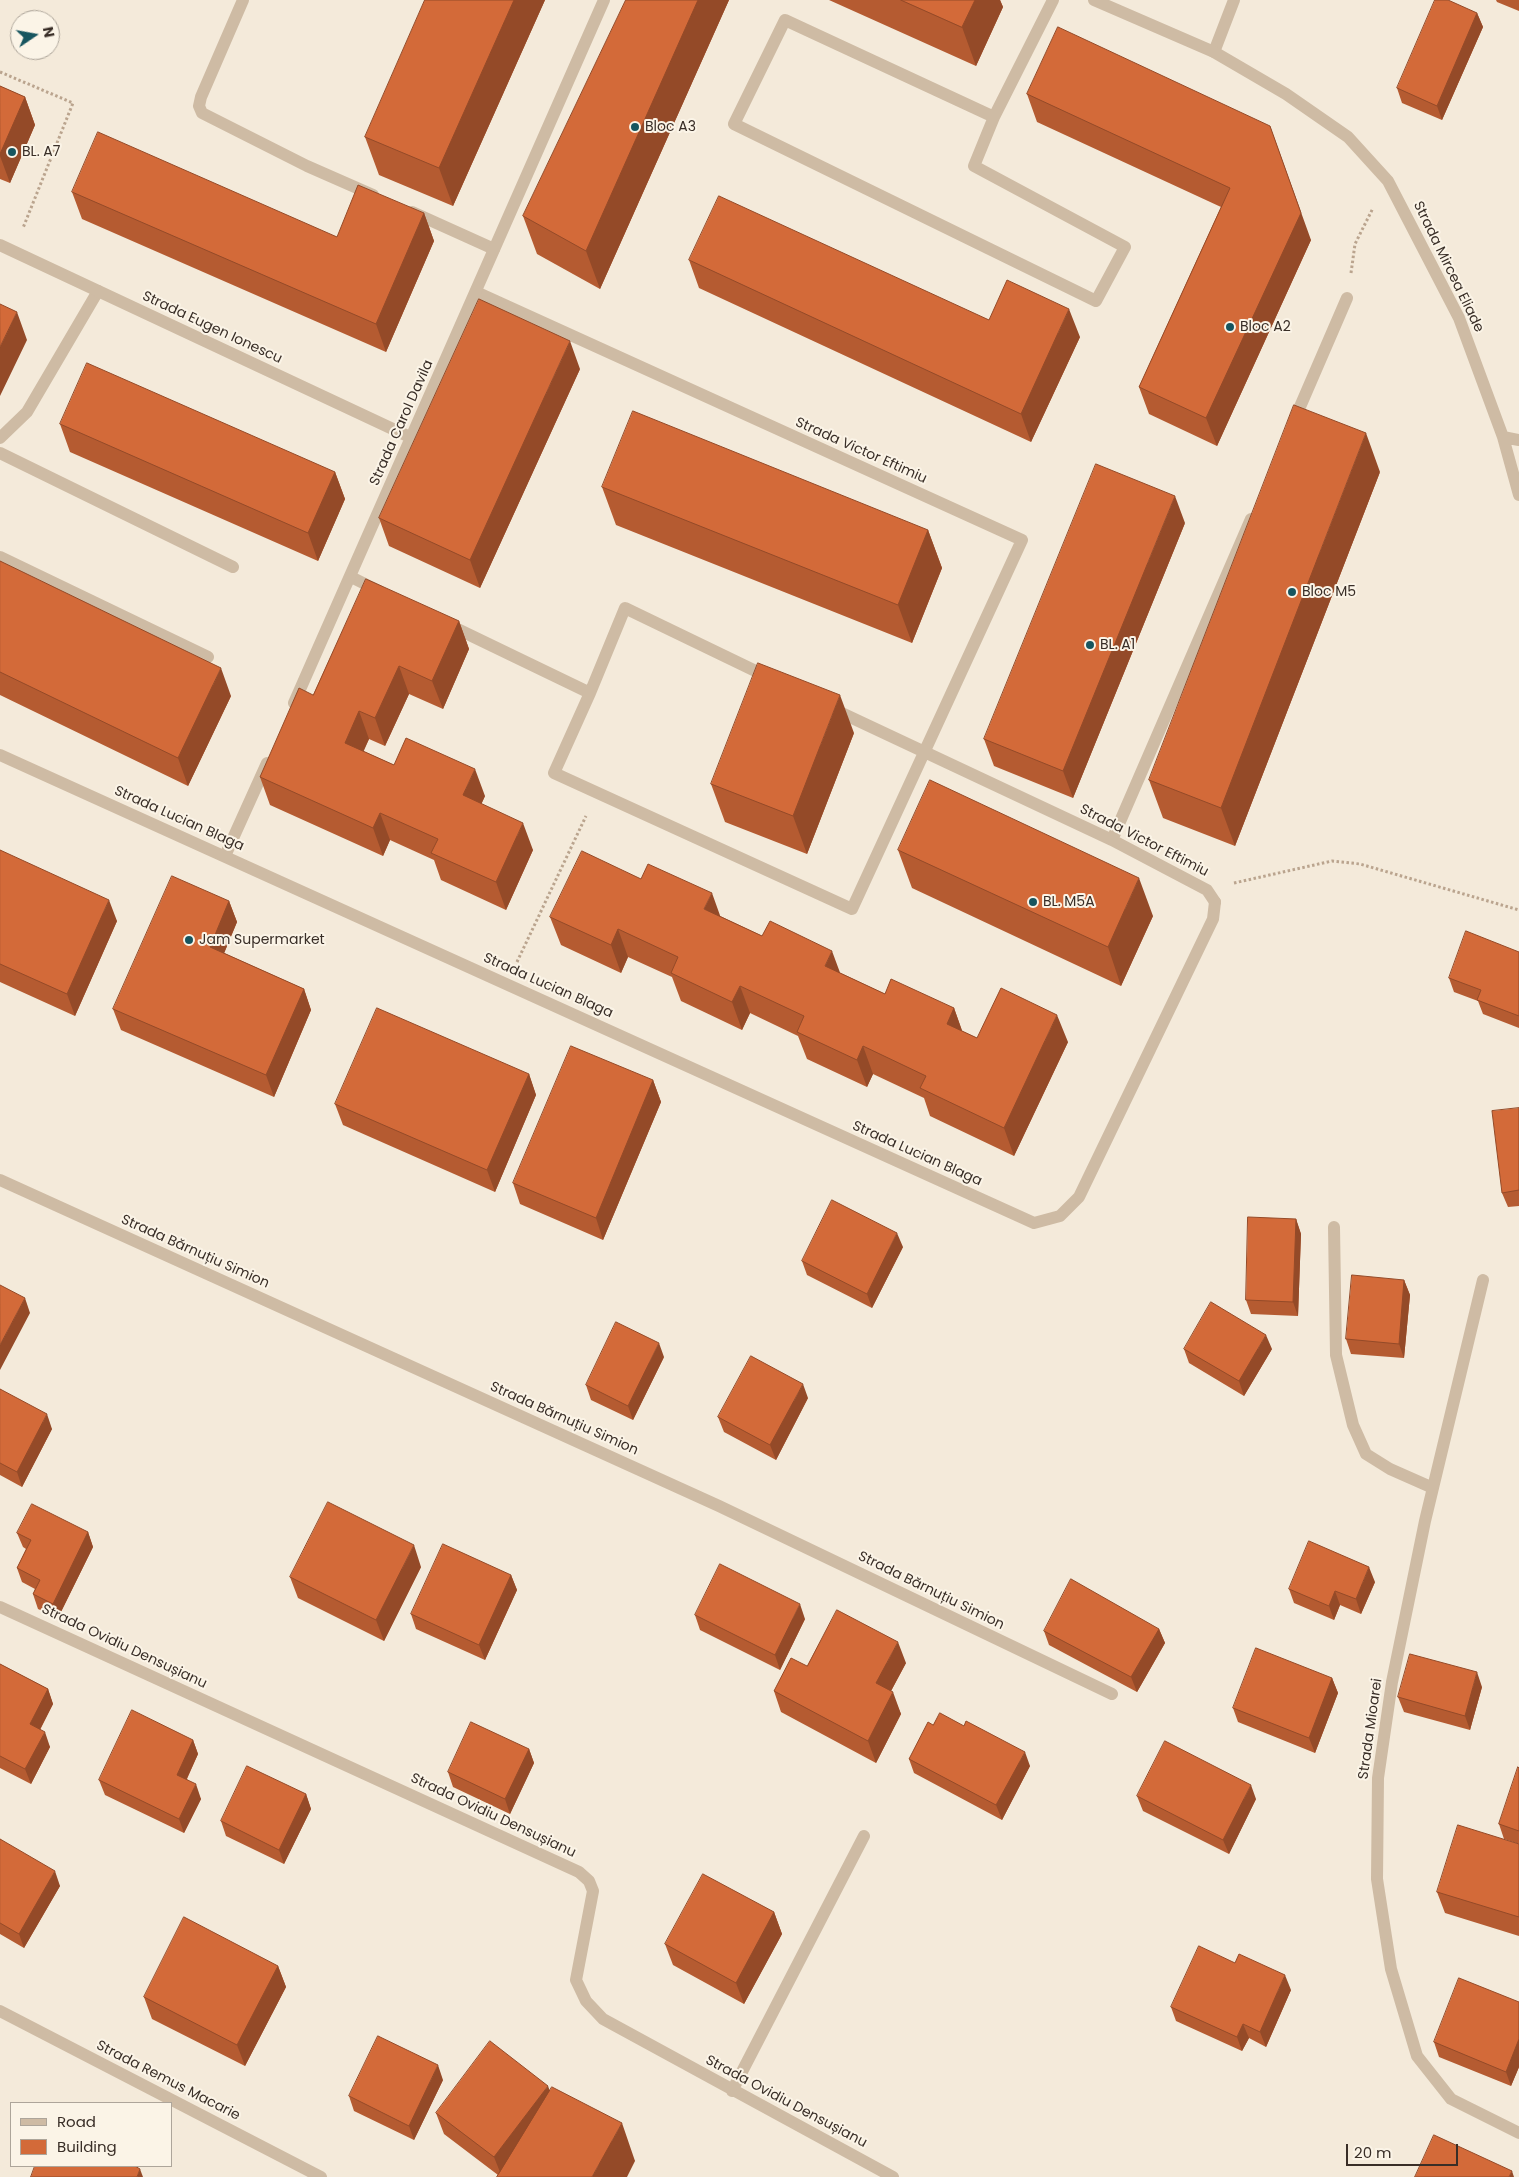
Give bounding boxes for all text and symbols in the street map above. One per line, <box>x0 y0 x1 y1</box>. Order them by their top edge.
north arrow <box>10 10 60 60</box>
text: N <box>38 25 60 39</box>
place label: Bloc A3 <box>645 119 696 135</box>
marker: Bloc A3 <box>629 121 641 133</box>
place label: BL. A7 <box>22 144 60 160</box>
marker: BL. A7 <box>6 146 18 158</box>
street label: Strada Mircea Eliade <box>1409 199 1487 335</box>
street label: Strada Eugen Ionescu <box>139 288 285 368</box>
place label: Bloc A2 <box>1240 319 1291 335</box>
marker: Bloc A2 <box>1224 321 1236 333</box>
street label: Strada Carol Davila <box>367 358 437 488</box>
street label: Strada Victor Eftimiu <box>793 414 929 488</box>
place label: Bloc M5 <box>1302 584 1356 600</box>
marker: Bloc M5 <box>1286 586 1298 598</box>
place label: BL. A1 <box>1100 637 1135 653</box>
marker: BL. A1 <box>1084 639 1096 651</box>
street label: Strada Lucian Blaga <box>112 783 246 855</box>
street label: Strada Victor Eftimiu <box>1077 801 1211 881</box>
place label: BL. M5A <box>1043 894 1095 910</box>
marker: BL. M5A <box>1027 896 1039 908</box>
place label: Jam Supermarket <box>199 932 325 948</box>
marker: Jam Supermarket <box>183 934 195 946</box>
street label: Strada Lucian Blaga <box>481 950 615 1022</box>
street label: Strada Lucian Blaga <box>850 1118 984 1190</box>
street label: Strada Bărnuțiu Simion <box>118 1212 272 1292</box>
street label: Strada Bărnuțiu Simion <box>487 1379 641 1459</box>
street label: Strada Bărnuțiu Simion <box>855 1548 1007 1634</box>
street label: Strada Ovidiu Densușianu <box>39 1601 209 1693</box>
street label: Strada Mioarei <box>1356 1677 1386 1781</box>
street label: Strada Ovidiu Densușianu <box>408 1770 578 1862</box>
street label: Strada Remus Macarie <box>93 2037 243 2125</box>
street label: Strada Ovidiu Densușianu <box>702 2052 870 2152</box>
legend <box>10 2102 172 2167</box>
text: Road <box>57 2111 96 2132</box>
scale bar <box>1349 2134 1462 2166</box>
text: Building <box>57 2136 117 2157</box>
text: 20 m <box>1354 2142 1392 2163</box>

